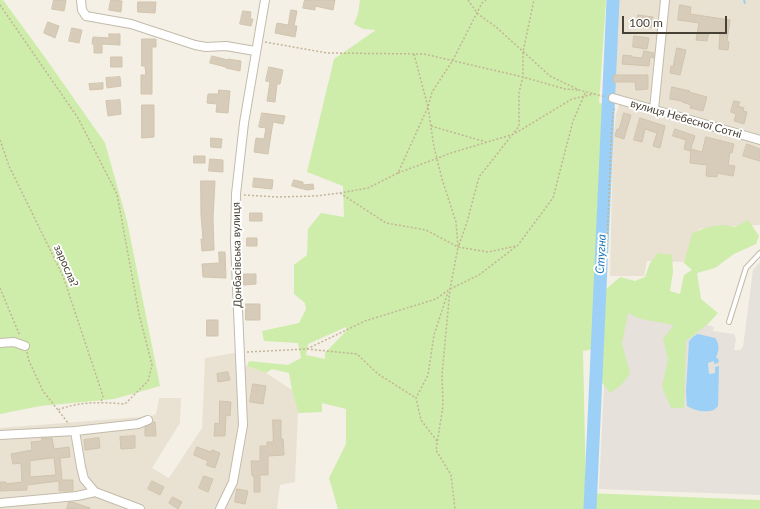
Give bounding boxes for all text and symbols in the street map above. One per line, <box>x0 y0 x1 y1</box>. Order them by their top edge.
scale bar <box>624 8 729 34</box>
text: 100 m <box>629 15 663 30</box>
street label: вулиця Небесної Сотні <box>629 97 743 141</box>
street label: Донбасівська вулиця <box>229 202 245 308</box>
water label: Стугна <box>593 234 609 274</box>
street label: заросла? <box>51 243 81 289</box>

